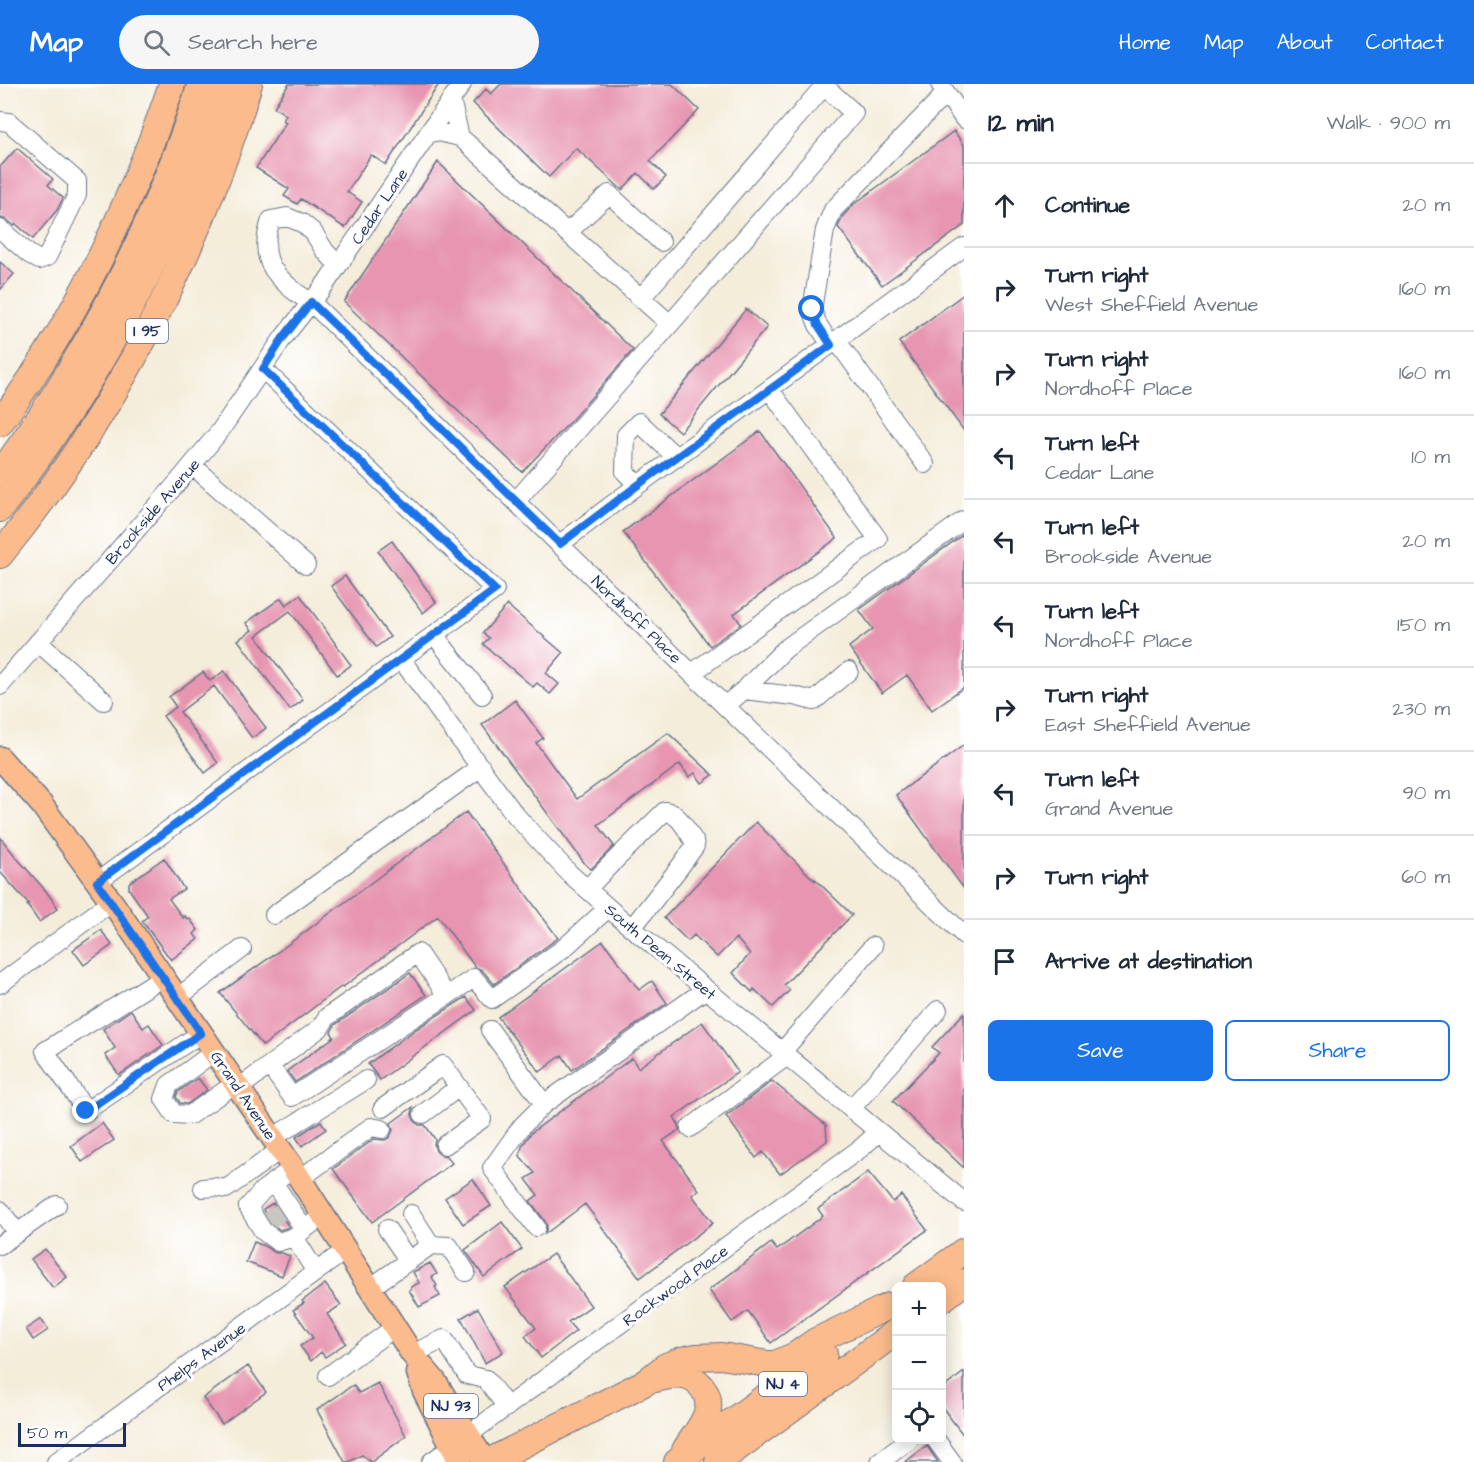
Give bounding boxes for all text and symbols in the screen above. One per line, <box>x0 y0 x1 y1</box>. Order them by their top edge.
search box <box>119 15 539 69</box>
text: Map <box>30 23 83 62</box>
icon: search <box>140 26 173 59</box>
text: Search here <box>188 27 318 58</box>
text: Home <box>1119 28 1171 57</box>
text: Map <box>1204 28 1244 57</box>
text: About <box>1277 28 1333 57</box>
text: Contact <box>1366 28 1444 57</box>
text: 12 min <box>988 105 1054 141</box>
text: Walk · 900 m <box>1327 109 1450 137</box>
street label: Cedar Lane <box>346 164 414 249</box>
icon: ahead <box>988 189 1021 222</box>
text: Continue <box>1045 190 1130 221</box>
text: 20 m <box>1402 191 1450 219</box>
text: Turn right <box>1045 260 1148 291</box>
icon: right <box>988 273 1021 306</box>
text: 160 m <box>1399 275 1450 303</box>
text: West Sheffield Avenue <box>1045 291 1258 319</box>
route start <box>798 295 824 321</box>
road number: I 95 <box>126 319 168 343</box>
text: Turn right <box>1045 344 1148 375</box>
icon: right <box>988 357 1021 390</box>
text: 160 m <box>1399 359 1450 387</box>
text: Nordhoff Place <box>1045 375 1193 403</box>
text: Turn left <box>1045 428 1139 459</box>
icon: left <box>988 441 1021 474</box>
text: 10 m <box>1411 443 1450 471</box>
street label: Brookside Avenue <box>101 454 205 569</box>
text: Cedar Lane <box>1045 459 1154 487</box>
text: Turn left <box>1045 512 1139 543</box>
icon: left <box>988 525 1021 558</box>
text: 20 m <box>1402 527 1450 555</box>
text: Brookside Avenue <box>1045 543 1212 571</box>
street label: Nordhoff Place <box>586 571 687 669</box>
text: Turn left <box>1045 596 1139 627</box>
icon: left <box>988 609 1021 642</box>
text: 150 m <box>1397 611 1450 639</box>
text: Nordhoff Place <box>1045 627 1193 655</box>
text: Turn right <box>1045 680 1148 711</box>
icon: right <box>988 693 1021 726</box>
text: 230 m <box>1392 695 1450 723</box>
text: East Sheffield Avenue <box>1045 711 1251 739</box>
text: Turn left <box>1045 764 1139 795</box>
icon: left <box>988 777 1021 810</box>
text: 90 m <box>1402 779 1450 807</box>
text: Grand Avenue <box>1045 795 1173 823</box>
icon: right <box>988 861 1021 894</box>
text: Turn right <box>1045 862 1148 893</box>
text: 60 m <box>1401 863 1450 891</box>
street label: South Dean Street <box>600 899 721 1005</box>
icon: arrive <box>988 945 1021 978</box>
text: Arrive at destination <box>1045 946 1252 977</box>
button: Save <box>988 1020 1213 1081</box>
button: Share <box>1225 1020 1450 1081</box>
street label: Grand Avenue <box>205 1047 281 1145</box>
route end <box>72 1097 98 1123</box>
street label: Rockwood Place <box>618 1240 733 1332</box>
map controls <box>892 1282 946 1444</box>
button: + <box>892 1282 946 1336</box>
street label: Phelps Avenue <box>153 1317 251 1396</box>
button: − <box>892 1336 946 1390</box>
road number: NJ 4 <box>759 1372 807 1396</box>
button: locate <box>892 1390 946 1444</box>
road number: NJ 93 <box>424 1394 478 1418</box>
scale bar <box>18 1420 126 1448</box>
text: 50 m <box>27 1422 67 1444</box>

